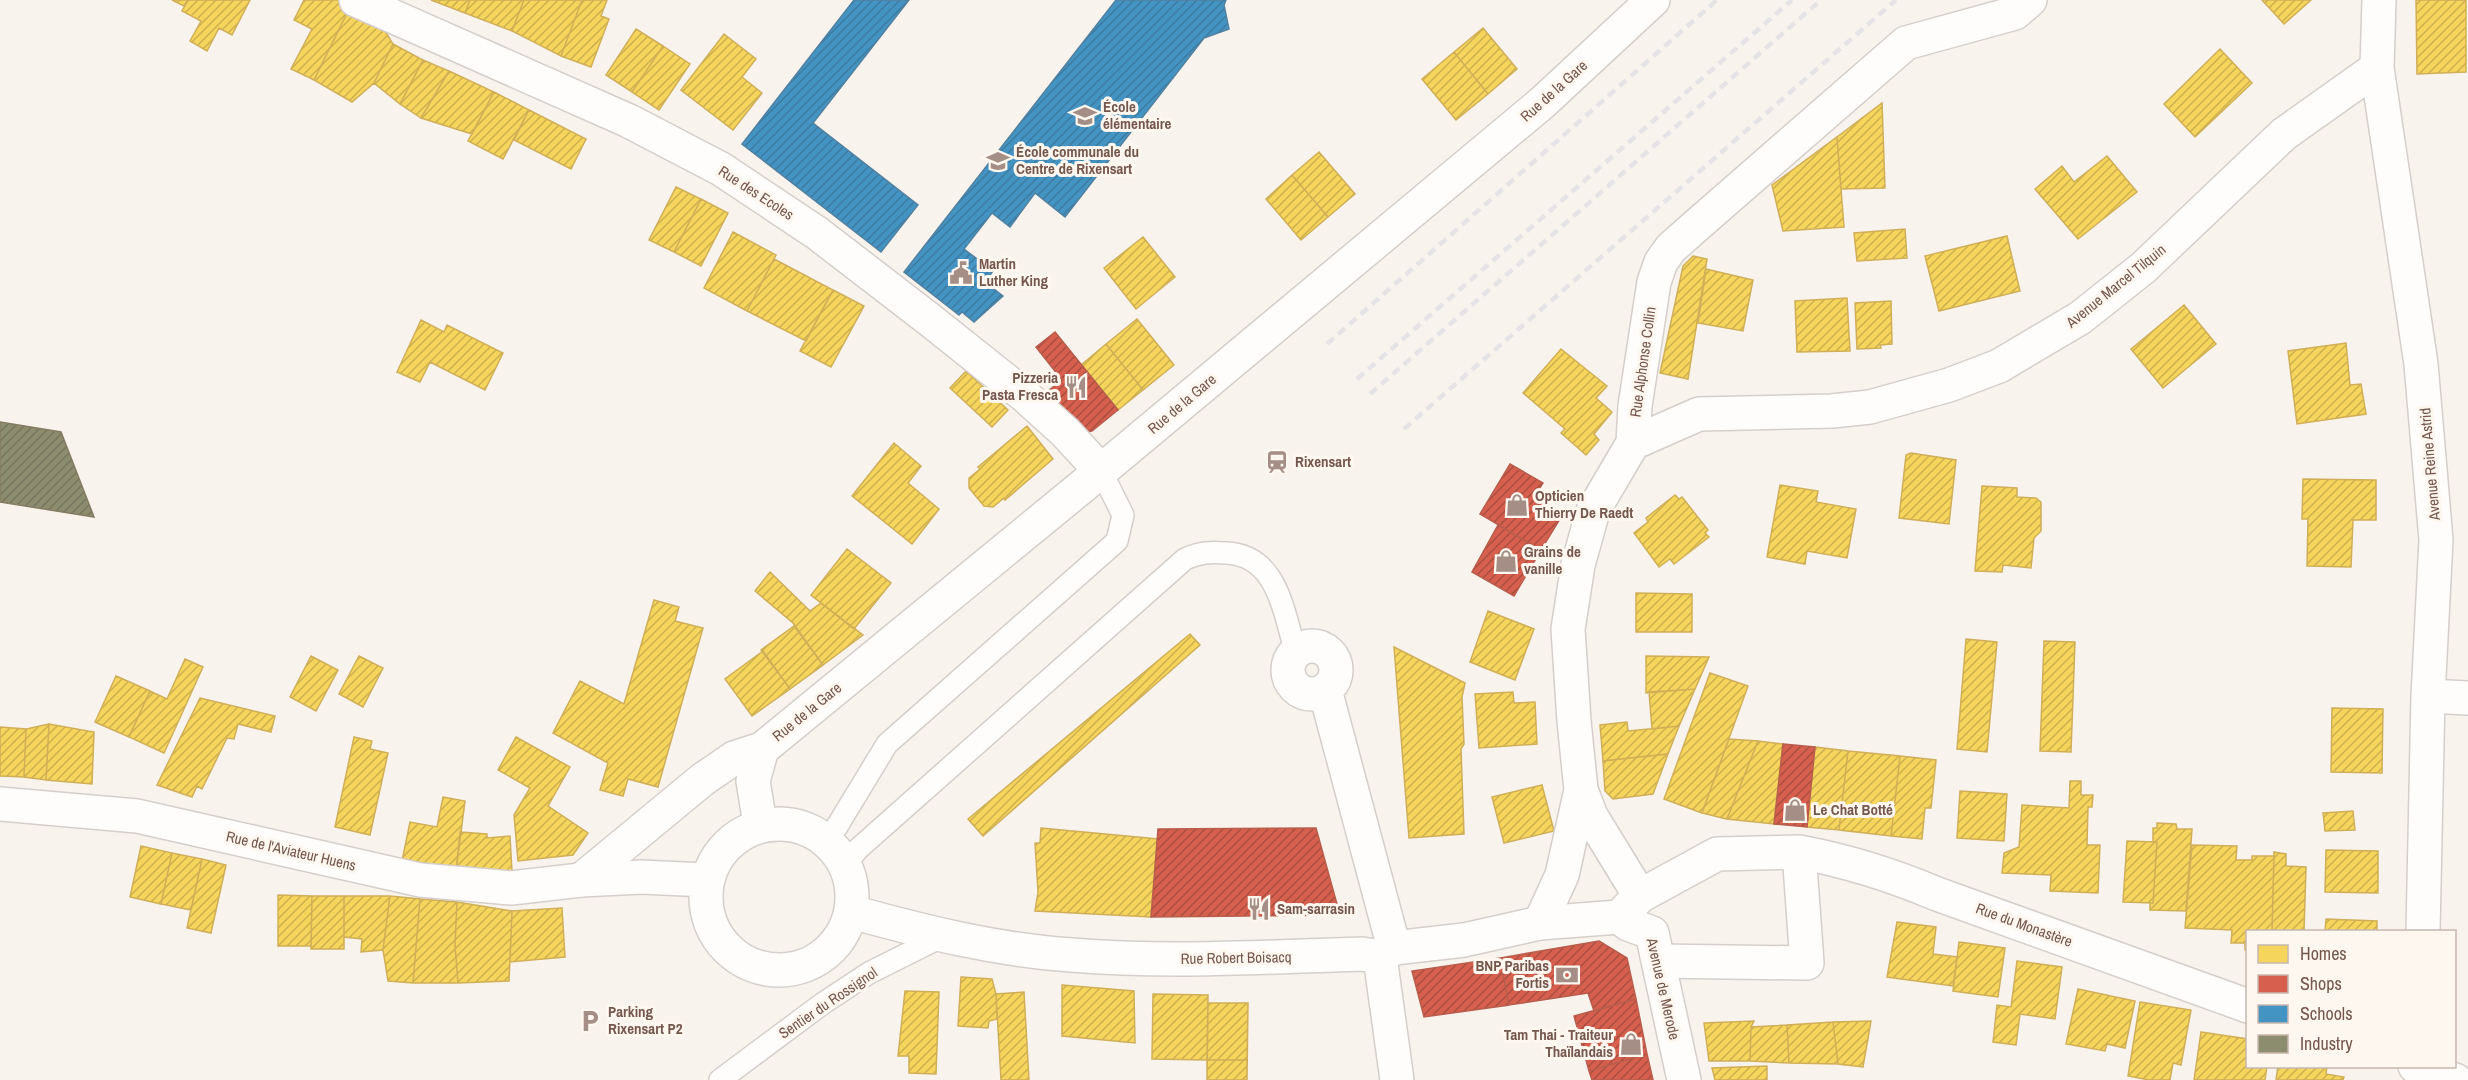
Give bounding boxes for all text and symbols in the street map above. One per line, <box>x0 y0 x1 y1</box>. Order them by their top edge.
street label: Rue de la Gare <box>1516 55 1592 126</box>
place label: École élémentaire <box>1103 96 1172 134</box>
school or university icon: École élémentaire <box>1072 103 1098 129</box>
place label: École communale du Centre de Rixensart <box>1016 141 1139 179</box>
school or university icon: École communale du Centre de Rixensart <box>985 148 1011 174</box>
street label: Rue des Ecoles <box>714 160 798 225</box>
street label: Avenue Marcel Tilquin <box>2061 239 2170 333</box>
place label: Martin Luther King <box>979 253 1049 291</box>
public building icon: Martin Luther King <box>948 260 974 286</box>
street label: Rue Alphonse Collin <box>1624 305 1661 419</box>
place label: Pizzeria Pasta Fresca <box>982 367 1058 405</box>
street label: Rue de la Gare <box>1143 369 1220 438</box>
restaurant icon: Pizzeria Pasta Fresca <box>1063 374 1089 400</box>
street label: Avenue Reine Astrid <box>2414 407 2445 522</box>
station icon: Rixensart <box>1264 449 1290 475</box>
place label: Rixensart <box>1295 451 1351 472</box>
place label: Opticien Thierry De Raedt <box>1535 485 1633 523</box>
shop icon: Opticien Thierry De Raedt <box>1504 492 1530 518</box>
place label: Grains de vanille <box>1524 541 1581 579</box>
shop icon: Grains de vanille <box>1493 548 1519 574</box>
street label: Rue de la Gare <box>768 677 846 746</box>
shop icon: Le Chat Botté <box>1782 797 1808 823</box>
place label: Le Chat Botté <box>1813 799 1893 820</box>
street label: Rue de l'Aviateur Huens <box>224 825 358 876</box>
restaurant icon: Sam-sarrasin <box>1246 896 1272 922</box>
street label: Rue du Monastère <box>1973 897 2075 952</box>
place label: Sam-sarrasin <box>1277 898 1355 919</box>
legend <box>2246 930 2456 1068</box>
street label: Avenue de Merode <box>1641 935 1685 1042</box>
text: Homes <box>2300 941 2347 966</box>
street label: Rue Robert Boisacq <box>1180 946 1292 969</box>
place label: BNP Paribas Fortis <box>1475 955 1549 993</box>
street label: Sentier du Rossignol <box>774 962 881 1043</box>
bank icon: BNP Paribas Fortis <box>1554 962 1580 988</box>
text: Shops <box>2300 971 2342 996</box>
place label: Parking Rixensart P2 <box>608 1001 683 1039</box>
text: Schools <box>2300 1001 2353 1026</box>
parking icon: Parking Rixensart P2 <box>577 1008 603 1034</box>
place label: Tam Thai - Traiteur Thaïlandais <box>1504 1024 1613 1062</box>
shop icon: Tam Thai - Traiteur Thaïlandais <box>1618 1031 1644 1057</box>
text: Industry <box>2300 1031 2353 1056</box>

